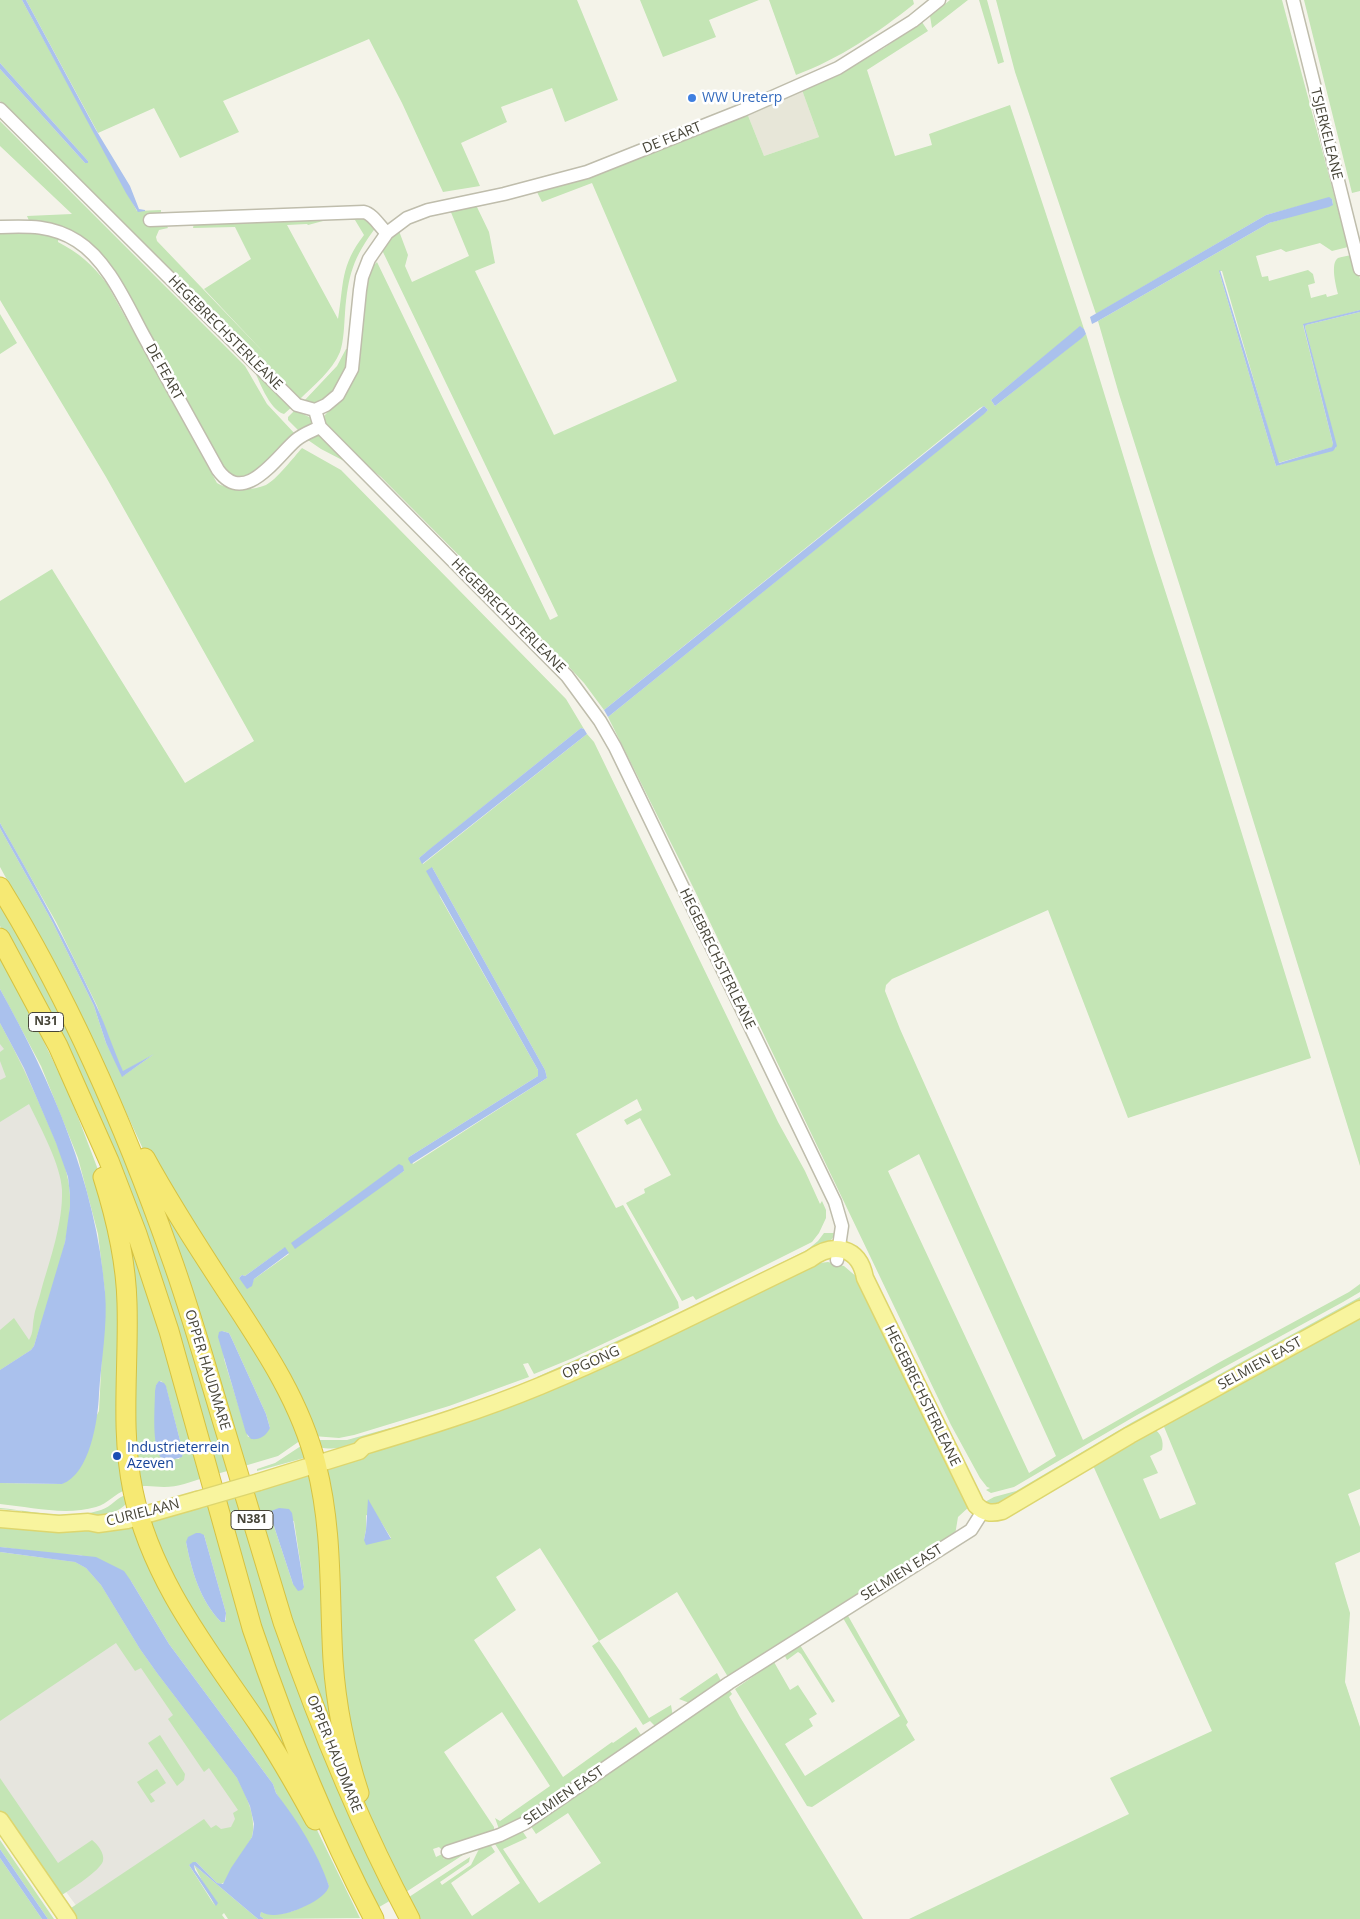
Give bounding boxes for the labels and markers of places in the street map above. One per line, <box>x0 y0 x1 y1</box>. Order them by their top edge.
place label: WW Ureterp <box>702 90 782 106</box>
marker: WW Ureterp <box>686 92 698 104</box>
place label: Industrieterrein Azeven <box>127 1440 230 1472</box>
marker: Industrieterrein Azeven <box>111 1450 123 1462</box>

